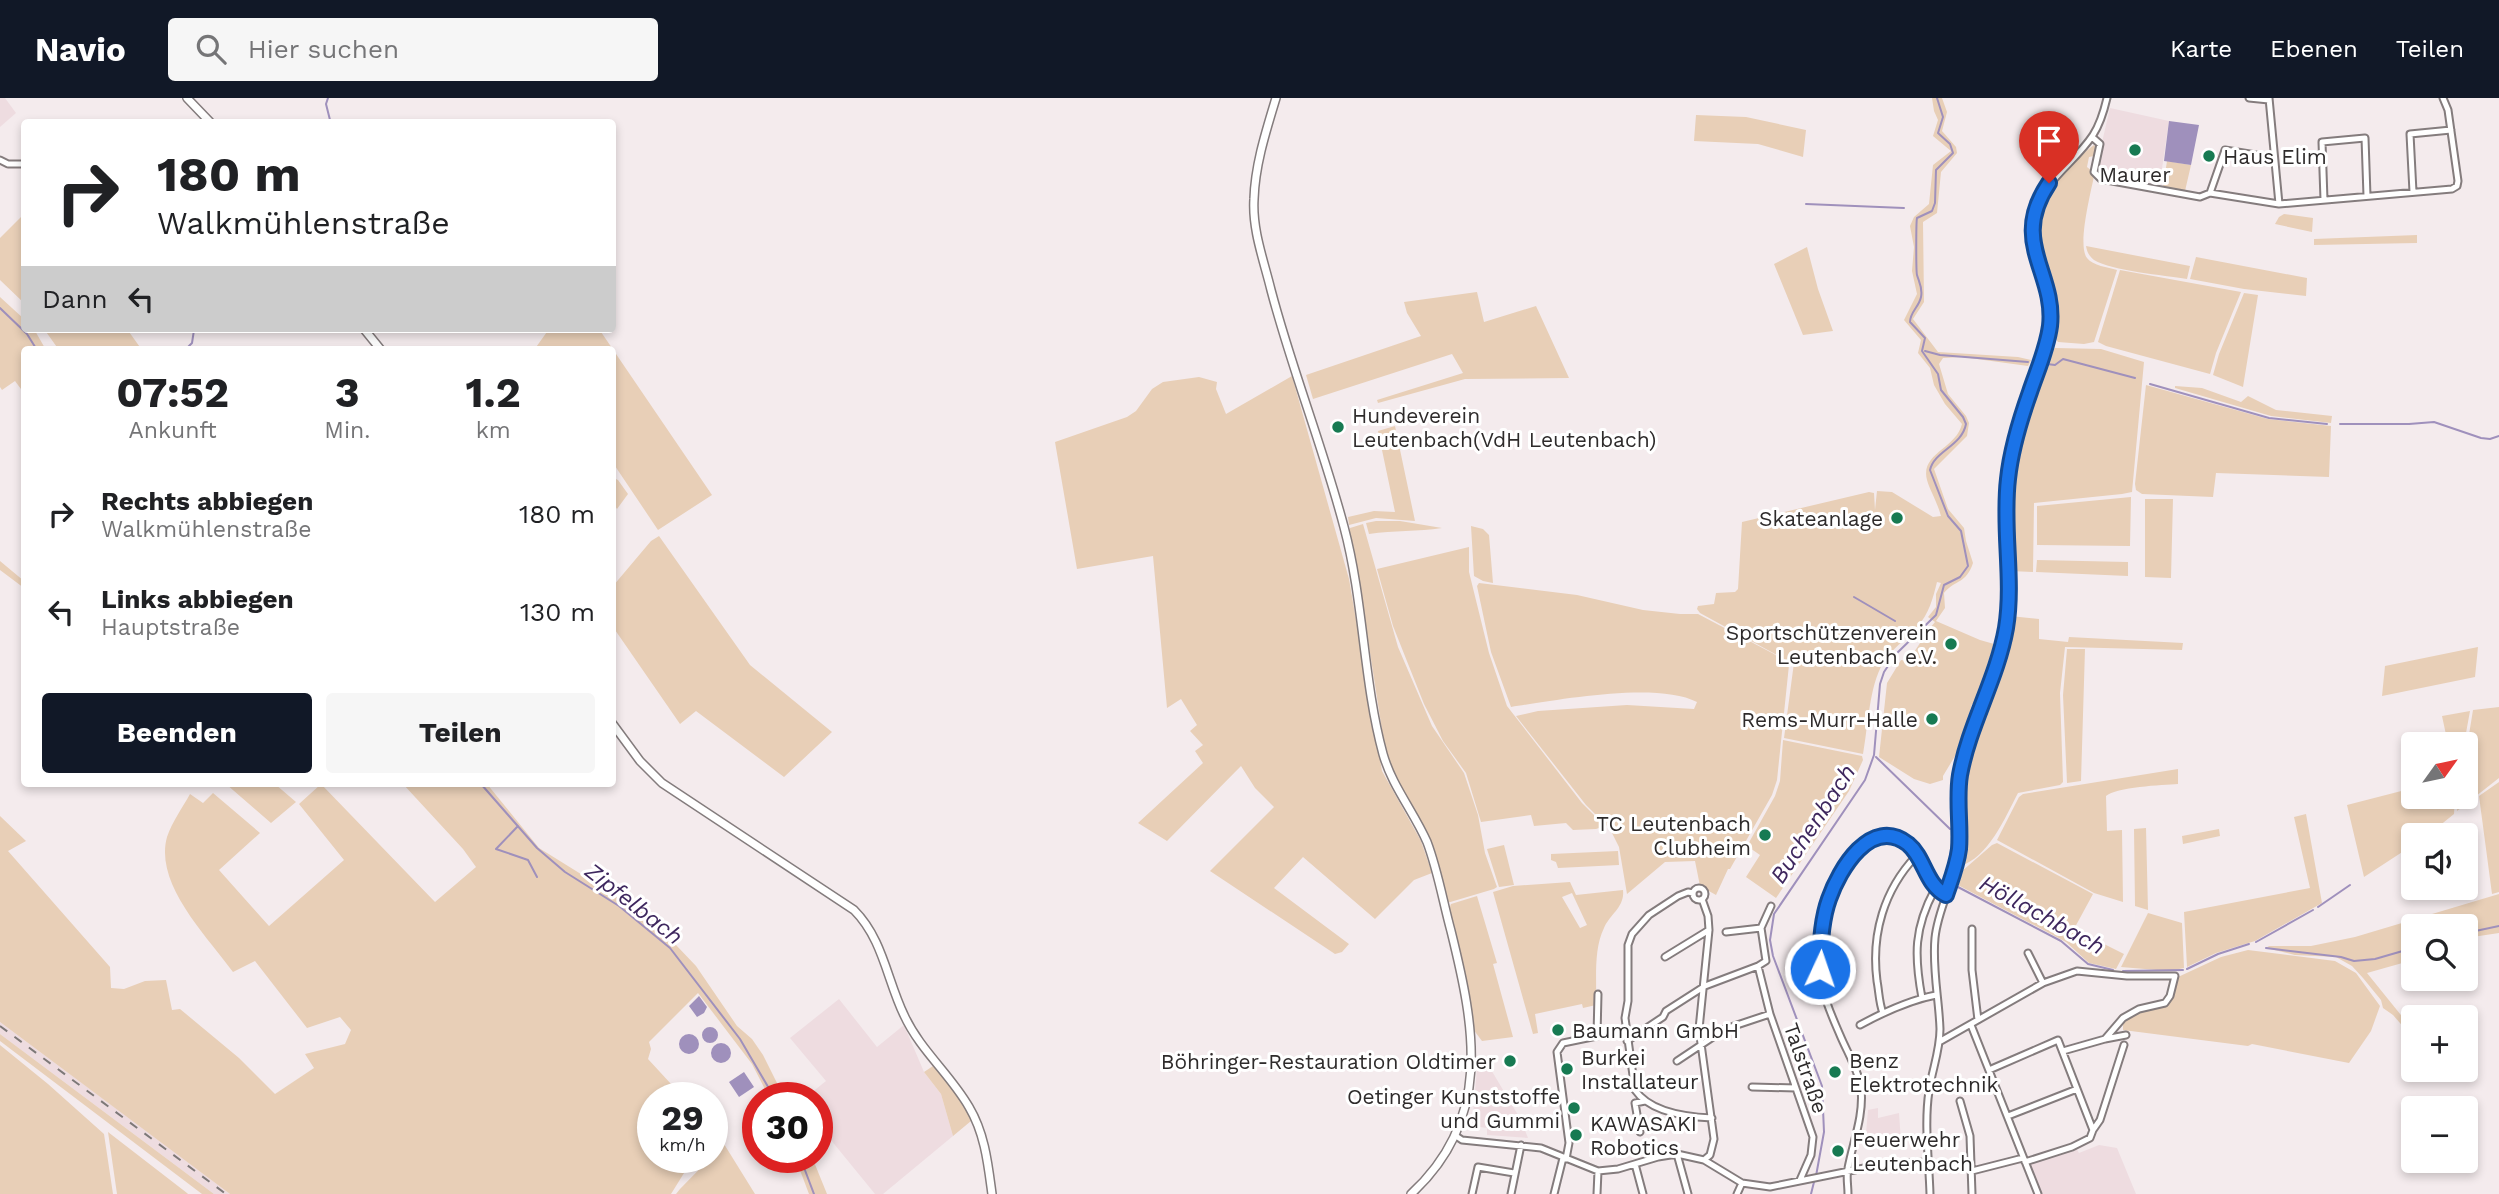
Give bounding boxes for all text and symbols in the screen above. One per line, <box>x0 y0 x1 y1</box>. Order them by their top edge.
search box <box>168 18 658 81</box>
text: Navio <box>35 30 126 69</box>
icon: search <box>192 30 230 68</box>
text: Hier suchen <box>248 34 399 64</box>
text: Karte <box>2170 35 2232 63</box>
text: Ebenen <box>2270 35 2358 63</box>
text: Teilen <box>2396 35 2464 63</box>
pin <box>2019 111 2079 183</box>
icon: arrive <box>2030 122 2068 160</box>
marker: Maurer <box>2127 142 2143 158</box>
place label: Haus Elim <box>2223 144 2327 169</box>
text: 180 m <box>157 145 301 203</box>
icon: right <box>42 147 133 238</box>
marker: Haus Elim <box>2201 148 2217 164</box>
place label: Maurer <box>2099 162 2171 187</box>
text: Walkmühlenstraße <box>157 204 450 242</box>
icon: left <box>122 280 160 318</box>
text: Dann <box>42 284 108 314</box>
text: 07:52 <box>116 368 229 417</box>
text: 3 <box>335 368 360 417</box>
text: 1.2 <box>466 368 521 417</box>
place label: Hundeverein Leutenbach(VdH Leutenbach) <box>1352 403 1656 452</box>
text: Ankunft <box>128 417 217 444</box>
text: Min. <box>324 417 370 444</box>
text: km <box>476 417 511 444</box>
marker: Hundeverein Leutenbach(VdH Leutenbach) <box>1330 419 1346 435</box>
text: Rechts abbiegen <box>101 486 313 516</box>
icon: right <box>42 495 80 533</box>
text: 180 m <box>519 499 595 529</box>
place label: Skateanlage <box>1759 506 1883 531</box>
marker: Skateanlage <box>1889 510 1905 526</box>
text: Walkmühlenstraße <box>101 516 311 543</box>
text: Links abbiegen <box>101 584 294 614</box>
icon: left <box>42 593 80 631</box>
text: 130 m <box>520 597 595 627</box>
text: Hauptstraße <box>101 614 240 641</box>
place label: Sportschützenverein Leutenbach e.V. <box>1726 620 1937 669</box>
marker: Sportschützenverein Leutenbach e.V. <box>1943 636 1959 652</box>
button: Beenden <box>42 693 312 773</box>
button: Teilen <box>326 693 595 773</box>
place label: Rems-Murr-Halle <box>1741 707 1918 732</box>
marker: Rems-Murr-Halle <box>1924 711 1940 727</box>
north arrow <box>2401 732 2478 808</box>
map controls <box>2401 732 2478 1173</box>
water label: Buchenbach <box>1765 760 1861 888</box>
place label: TC Leutenbach Clubheim <box>1596 811 1751 860</box>
button: sound <box>2401 823 2478 900</box>
marker: TC Leutenbach Clubheim <box>1757 827 1773 843</box>
water label: Zipfelbach <box>579 857 688 950</box>
water label: Höllachbach <box>1975 870 2109 960</box>
button: search <box>2401 914 2478 991</box>
position arrow <box>1783 932 1857 1006</box>
button: + <box>2401 1005 2478 1082</box>
place label: Baumann GmbH <box>1572 1018 1739 1043</box>
street label: Talstraße <box>1779 1019 1833 1117</box>
marker: Baumann GmbH <box>1550 1022 1566 1038</box>
place label: Burkei Installateur <box>1581 1045 1699 1094</box>
place label: Benz Elektrotechnik <box>1849 1048 1999 1097</box>
place label: Böhringer-Restauration Oldtimer <box>1161 1049 1496 1074</box>
marker: Böhringer-Restauration Oldtimer <box>1502 1053 1518 1069</box>
marker: Burkei Installateur <box>1559 1061 1575 1077</box>
marker: Benz Elektrotechnik <box>1827 1064 1843 1080</box>
speed limit sign: 30 <box>742 1082 833 1173</box>
place label: Oetinger Kunststoffe und Gummi <box>1347 1084 1560 1133</box>
button: − <box>2401 1096 2478 1173</box>
text: 29 <box>661 1097 704 1139</box>
marker: Oetinger Kunststoffe und Gummi <box>1566 1100 1582 1116</box>
place label: KAWASAKI Robotics <box>1590 1111 1697 1160</box>
marker: KAWASAKI Robotics <box>1568 1127 1584 1143</box>
place label: Feuerwehr Leutenbach <box>1852 1127 1973 1176</box>
text: km/h <box>659 1134 706 1155</box>
marker: Feuerwehr Leutenbach <box>1830 1143 1846 1159</box>

